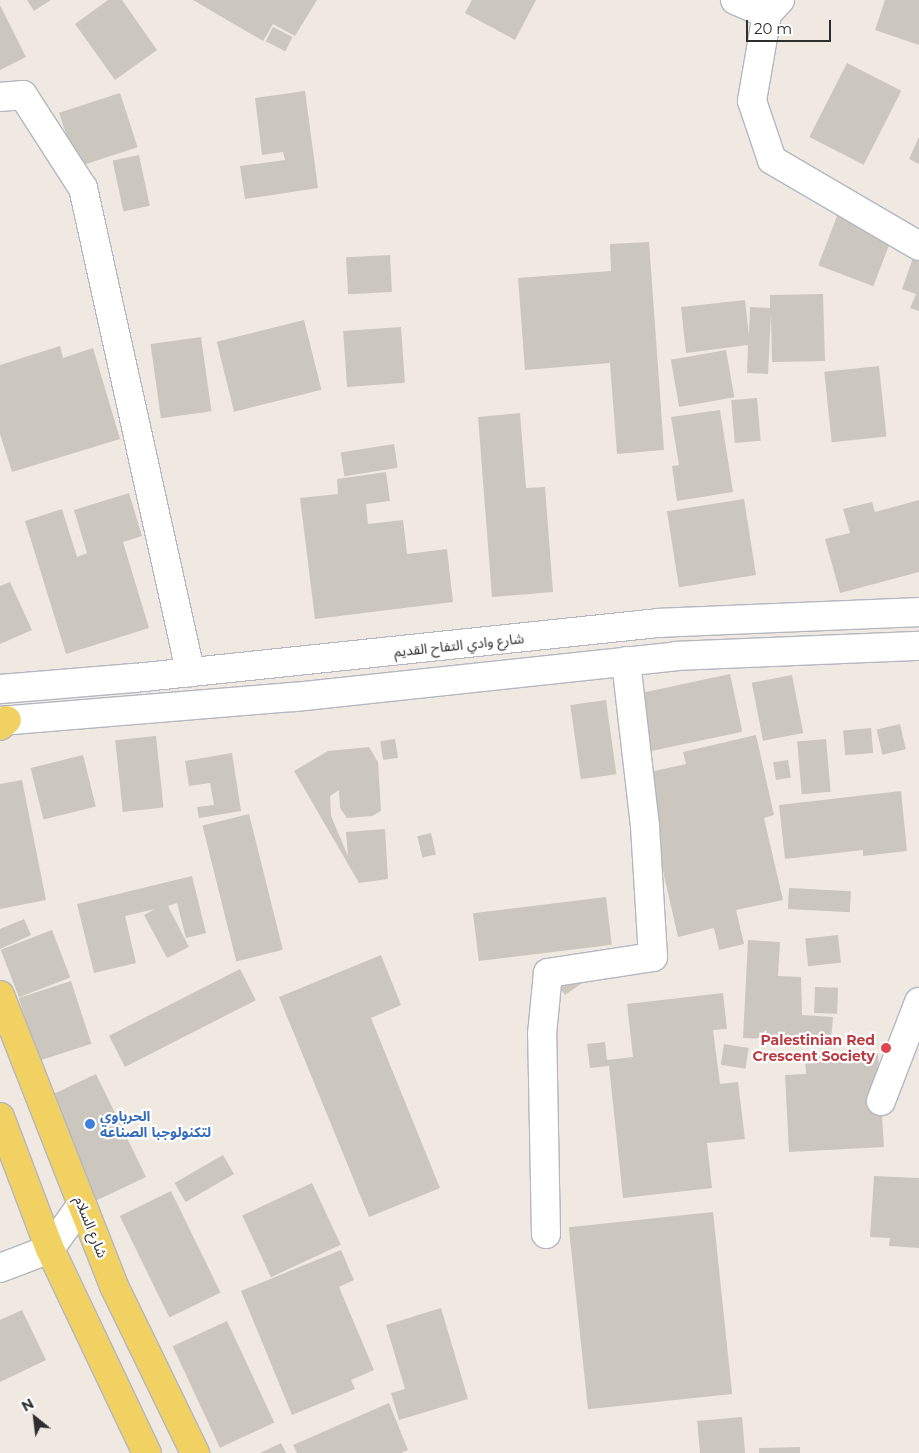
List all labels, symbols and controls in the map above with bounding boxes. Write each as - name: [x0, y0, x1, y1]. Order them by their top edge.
- scale bar: [749, 10, 834, 42]
- text: 20 m: [754, 19, 792, 38]
- street label: شارع وادي التفاح القديم: [393, 630, 525, 660]
- place label: Palestinian Red Crescent Society: [752, 1032, 875, 1064]
- marker: Palestinian Red Crescent Society: [879, 1041, 893, 1055]
- place label: الحرباوي لتكنولوجبا الصناعة: [100, 1108, 211, 1140]
- marker: الحرباوي لتكنولوجبا الصناعة: [84, 1118, 96, 1130]
- street label: شارع السلام: [71, 1194, 111, 1260]
- north arrow: [10, 1393, 60, 1443]
- text: N: [18, 1394, 37, 1415]

